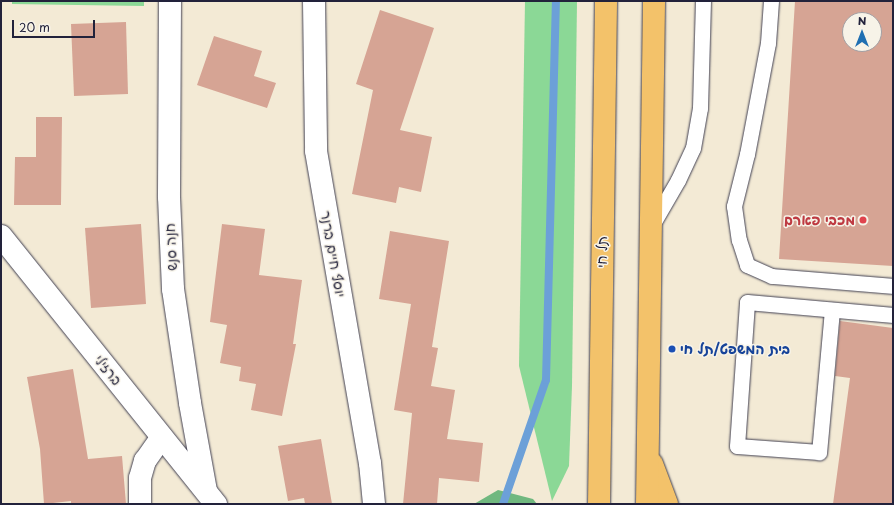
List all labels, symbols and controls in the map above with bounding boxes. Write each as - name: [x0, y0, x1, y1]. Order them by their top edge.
- scale bar: [14, 12, 97, 38]
- north arrow: [842, 12, 882, 52]
- text: N: [858, 12, 866, 29]
- text: 20 m: [19, 18, 50, 36]
- street label: יוסף חיים ברנר: [317, 210, 349, 298]
- place label: מכבי פארם: [784, 212, 855, 228]
- marker: מכבי פארם: [858, 215, 868, 225]
- street label: חנה סנש: [161, 223, 181, 271]
- street label: תל חי: [593, 236, 611, 268]
- place label: בית המשפט/תל חי: [680, 341, 790, 357]
- marker: בית המשפט/תל חי: [667, 344, 677, 354]
- street label: ברזילי: [91, 351, 125, 389]

